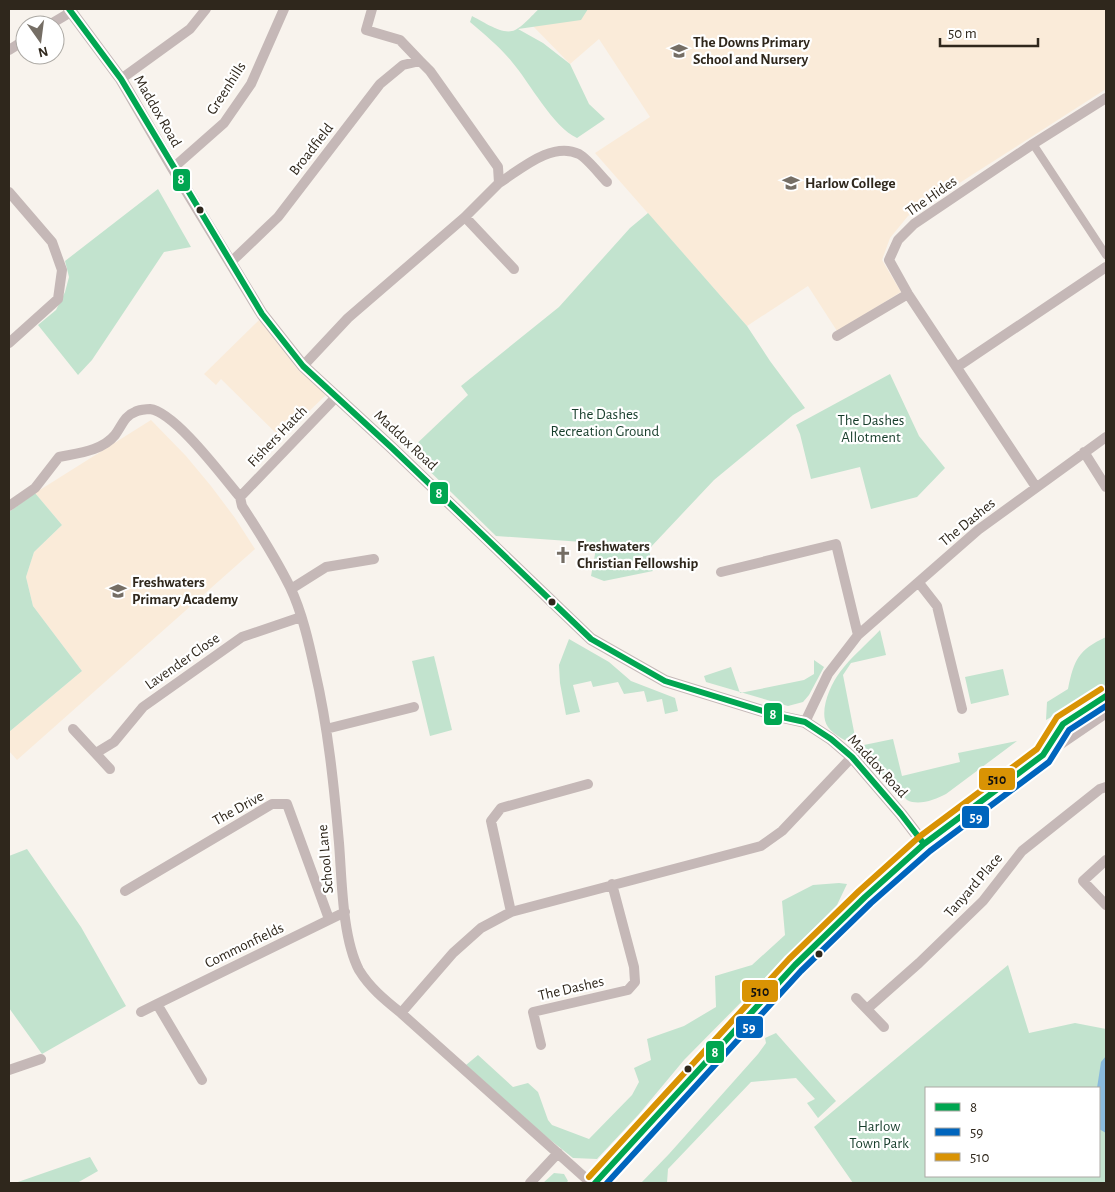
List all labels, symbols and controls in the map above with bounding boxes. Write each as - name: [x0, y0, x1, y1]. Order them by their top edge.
- north arrow: [15, 15, 65, 65]
- scale bar: [940, 15, 1038, 47]
- text: 50 m: [948, 26, 977, 41]
- place label: The Downs Primary School and Nursery: [693, 35, 810, 67]
- school or university icon: The Downs Primary School and Nursery: [669, 41, 689, 61]
- text: N: [36, 44, 49, 60]
- street label: Greenhills: [204, 59, 249, 117]
- street label: Maddox Road: [131, 73, 184, 150]
- street label: Broadfield: [287, 120, 336, 178]
- line badge: 8: [172, 168, 191, 192]
- text: 8: [178, 173, 185, 187]
- school or university icon: Harlow College: [781, 173, 801, 193]
- street label: The Hides: [903, 173, 960, 219]
- place label: Harlow College: [805, 176, 896, 191]
- unlabelled marker: [195, 205, 205, 215]
- street label: Fishers Hatch: [245, 403, 310, 470]
- park label: The Dashes Recreation Ground: [551, 407, 660, 439]
- street label: Maddox Road: [371, 408, 440, 473]
- park label: The Dashes Allotment: [838, 413, 904, 445]
- line badge: 8: [429, 481, 449, 505]
- text: 8: [436, 487, 443, 501]
- street label: The Dashes: [937, 496, 998, 549]
- place label: Freshwaters Christian Fellowship: [577, 539, 699, 571]
- church icon: Freshwaters Christian Fellowship: [553, 545, 573, 565]
- place label: Freshwaters Primary Academy: [132, 575, 238, 607]
- school or university icon: Freshwaters Primary Academy: [108, 581, 128, 601]
- unlabelled marker: [547, 597, 557, 607]
- street label: Lavender Close: [142, 630, 222, 693]
- line badge: 8: [763, 702, 783, 726]
- text: 8: [770, 708, 777, 722]
- street label: Maddox Road: [845, 732, 911, 801]
- line badge: 510: [978, 767, 1016, 791]
- text: 510: [988, 773, 1006, 787]
- street label: The Drive: [210, 788, 266, 828]
- line badge: 59: [961, 805, 990, 829]
- text: 59: [970, 811, 983, 825]
- street label: School Lane: [315, 824, 336, 894]
- street label: Tanyard Place: [942, 850, 1005, 920]
- street label: Commonfields: [202, 920, 286, 971]
- unlabelled marker: [814, 949, 824, 959]
- street label: The Dashes: [537, 974, 605, 1003]
- line badge: 510: [741, 979, 779, 1003]
- text: 510: [751, 985, 769, 999]
- line badge: 59: [735, 1015, 764, 1039]
- text: 59: [743, 1021, 756, 1035]
- line badge: 8: [705, 1040, 725, 1064]
- text: 8: [712, 1046, 719, 1060]
- unlabelled marker: [683, 1064, 693, 1074]
- legend: [925, 1087, 1100, 1177]
- text: 8: [970, 1100, 977, 1115]
- park label: Harlow Town Park: [849, 1119, 909, 1151]
- text: 59: [970, 1125, 983, 1140]
- text: 510: [970, 1150, 989, 1165]

